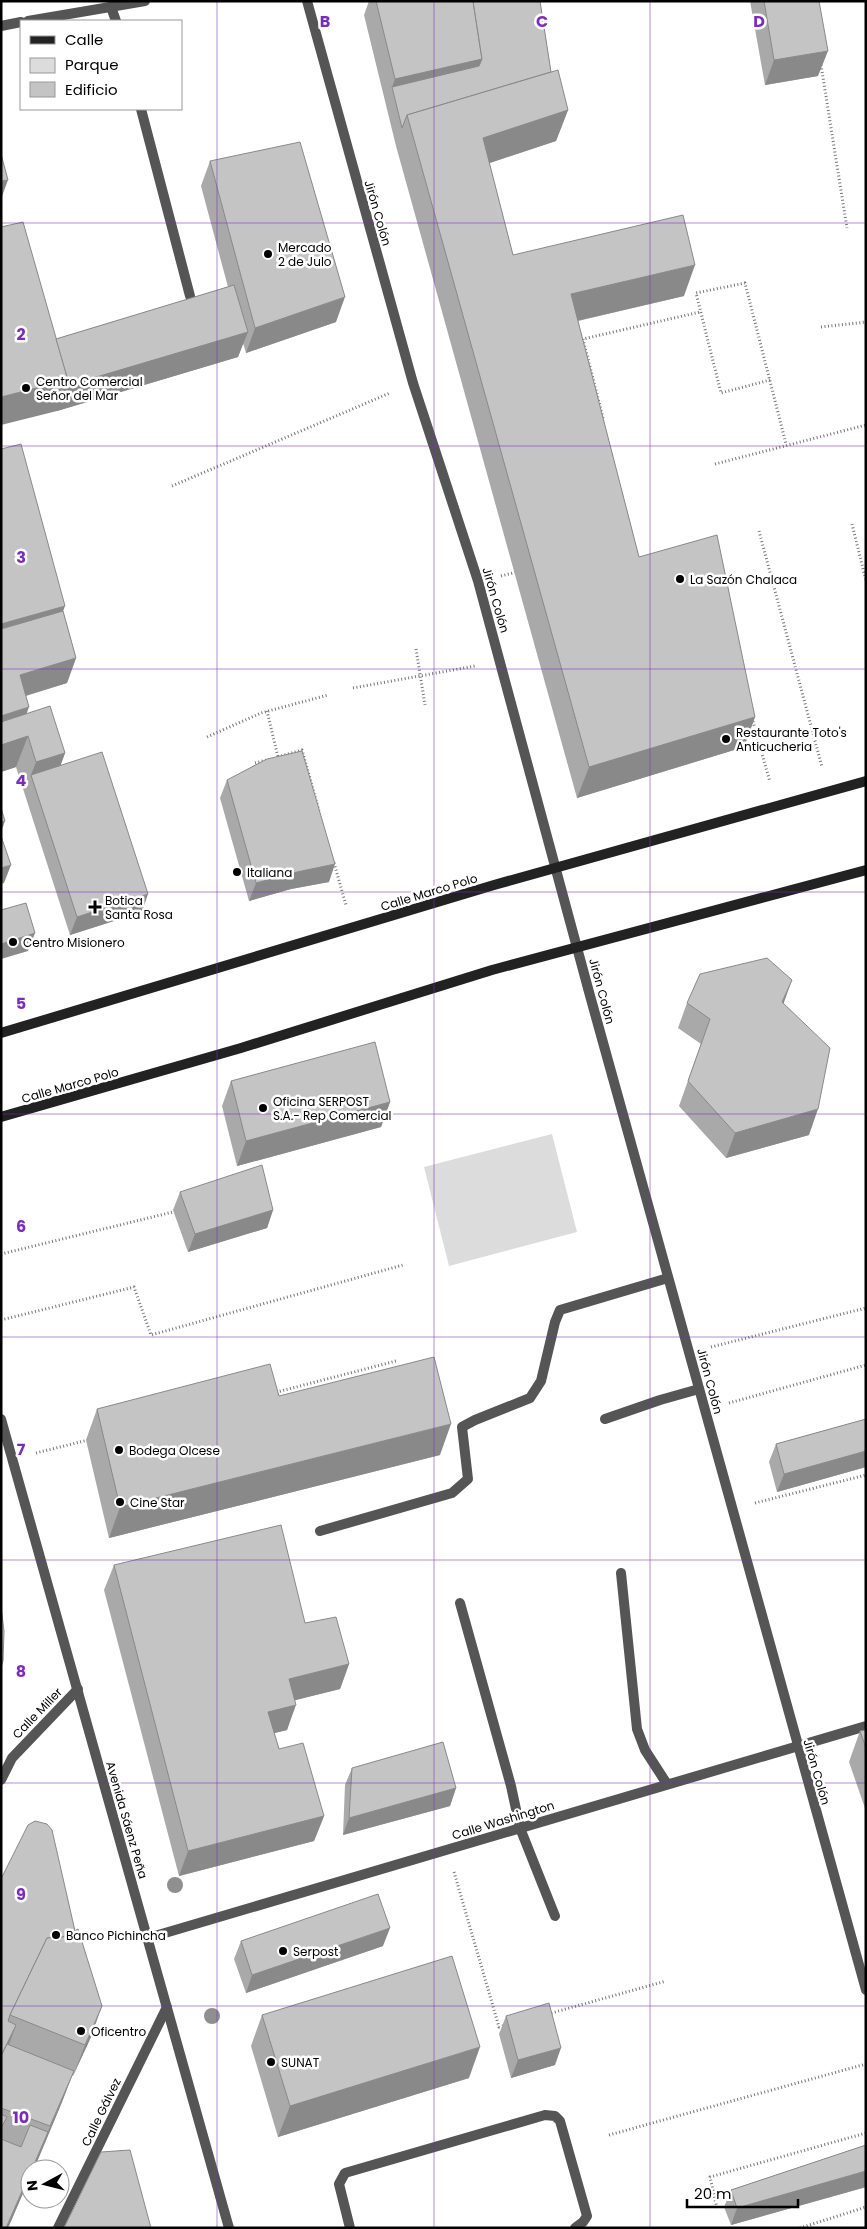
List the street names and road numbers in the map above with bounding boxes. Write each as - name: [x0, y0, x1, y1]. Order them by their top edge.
- street label: Jirón Colón: [361, 178, 395, 248]
- street label: Jirón Colón: [479, 565, 513, 635]
- street label: Calle Marco Polo: [379, 869, 480, 915]
- street label: Jirón Colón: [585, 956, 619, 1026]
- street label: Calle Marco Polo: [19, 1063, 121, 1107]
- street label: Jirón Colón: [693, 1346, 727, 1416]
- street label: Calle Miller: [8, 1683, 66, 1742]
- street label: Jirón Colón: [800, 1737, 834, 1807]
- street label: Avenida Sáenz Peña: [102, 1759, 152, 1881]
- street label: Calle Washington: [450, 1796, 556, 1844]
- street label: Calle Gálvez: [77, 2075, 125, 2149]

